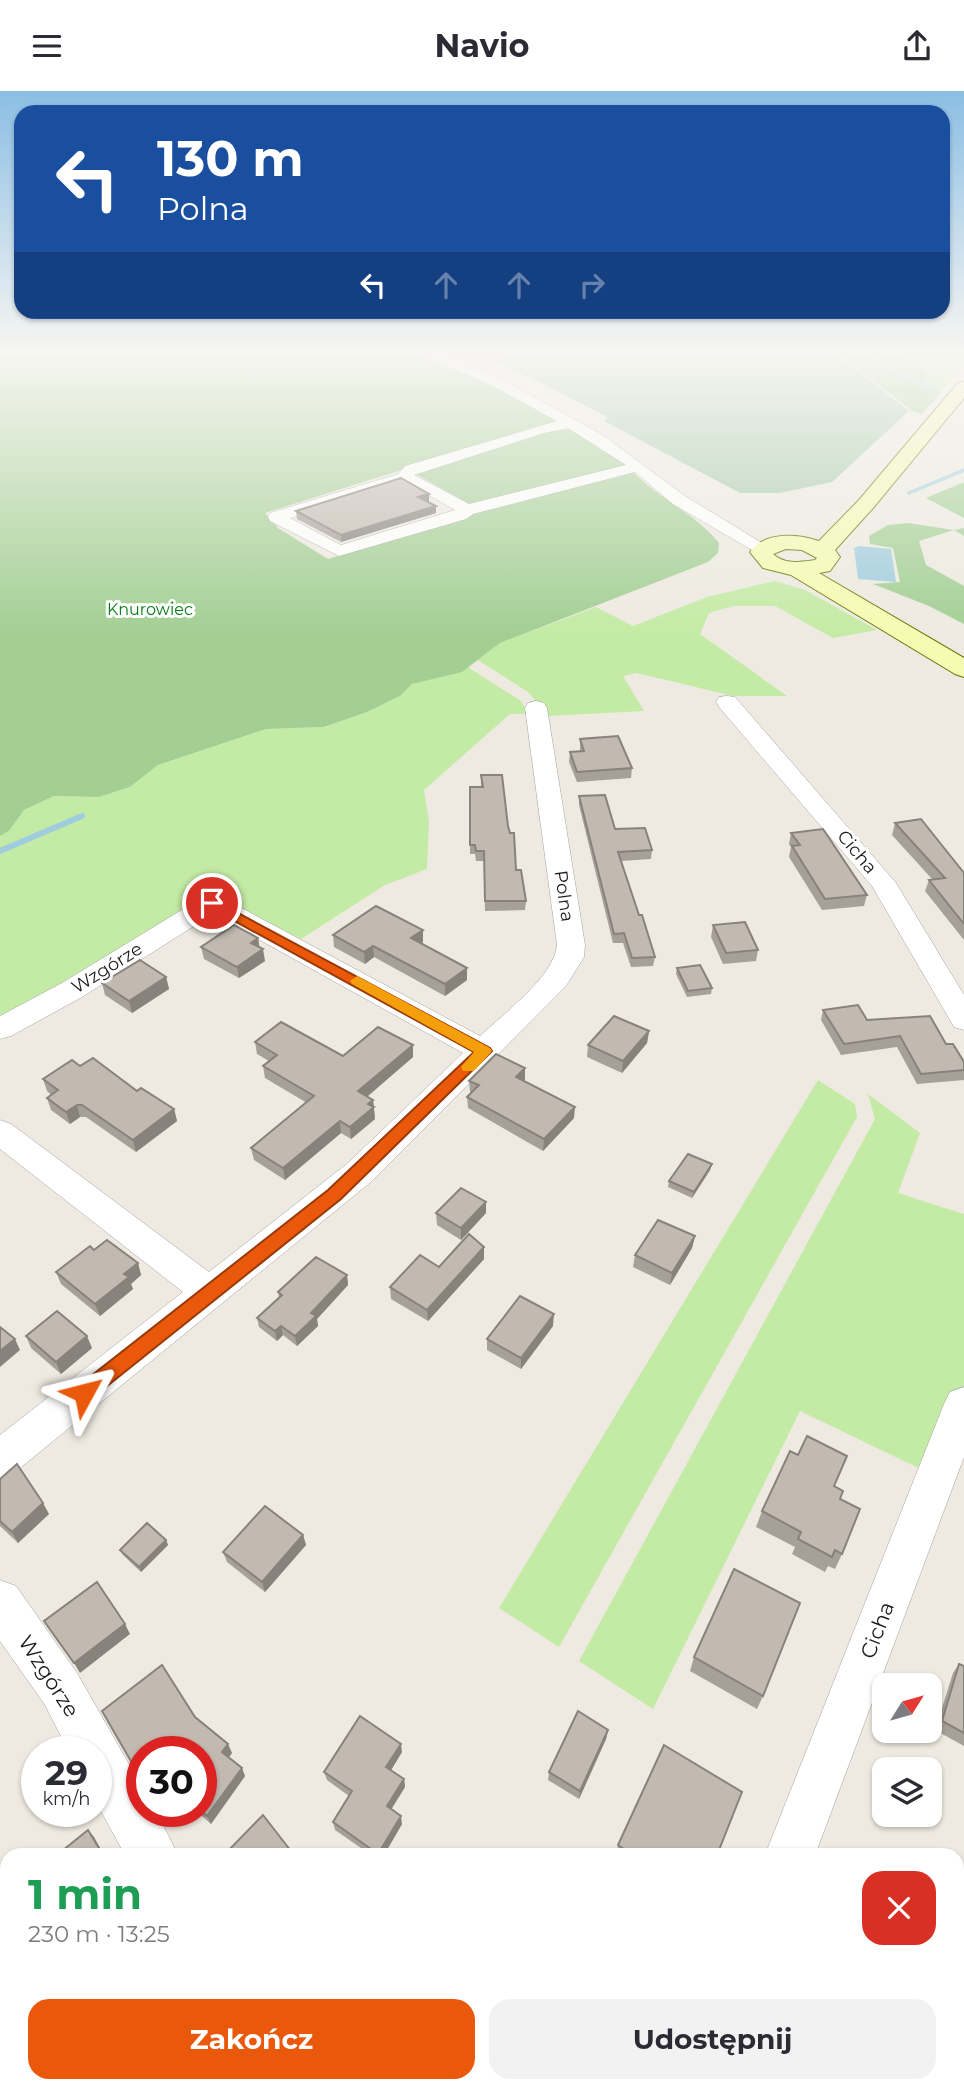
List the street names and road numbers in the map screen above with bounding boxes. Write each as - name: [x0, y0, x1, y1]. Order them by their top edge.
- street label: Cicha: [832, 826, 882, 878]
- street label: Polna: [550, 869, 578, 923]
- street label: Wzgórze: [68, 938, 147, 998]
- street label: Cicha: [855, 1598, 899, 1662]
- street label: Wzgórze: [13, 1630, 85, 1722]

